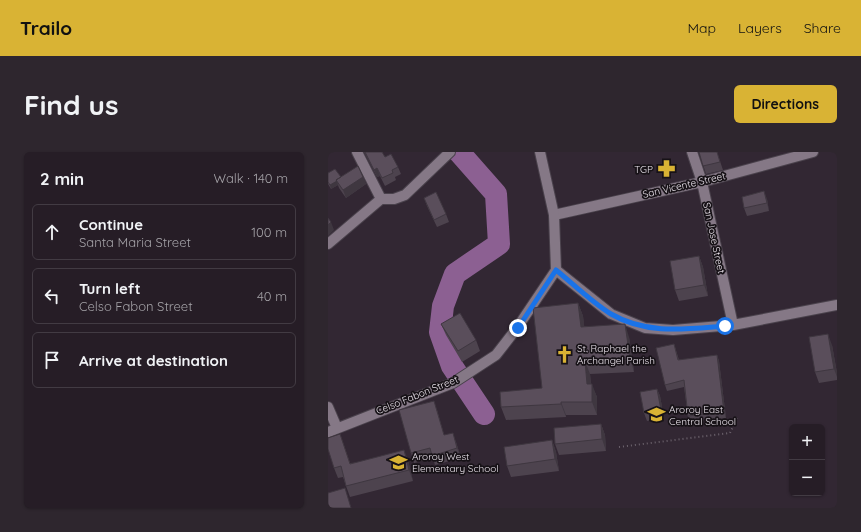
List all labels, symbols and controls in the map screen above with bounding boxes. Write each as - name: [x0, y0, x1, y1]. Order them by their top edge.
- text: Trailo: [20, 16, 72, 40]
- text: Map: [687, 19, 716, 37]
- text: Layers: [738, 19, 782, 37]
- text: Share: [804, 19, 841, 37]
- button: Directions: [734, 85, 837, 123]
- text: Find us: [24, 87, 118, 122]
- pharmacy icon: TGP: [656, 159, 676, 179]
- place label: TGP: [634, 163, 653, 176]
- text: 2 min: [40, 168, 84, 189]
- street label: San Vicente Street: [641, 169, 727, 201]
- text: Walk · 140 m: [213, 170, 288, 186]
- street label: San Jose Street: [700, 201, 728, 275]
- text: Continue: [79, 215, 143, 234]
- icon: ahead: [41, 221, 63, 243]
- text: 100 m: [251, 224, 287, 240]
- text: Santa Maria Street: [79, 234, 191, 250]
- text: Turn left: [79, 279, 141, 298]
- icon: left: [41, 285, 63, 307]
- text: 40 m: [257, 288, 287, 304]
- text: Celso Fabon Street: [79, 298, 193, 314]
- route start: [716, 317, 734, 335]
- route end: [509, 319, 527, 337]
- place label: St. Raphael the Archangel Parish: [577, 342, 655, 367]
- church icon: St. Raphael the Archangel Parish: [554, 344, 574, 364]
- icon: arrive: [41, 349, 63, 371]
- text: Arrive at destination: [79, 351, 228, 370]
- street label: Celso Fabon Street: [374, 372, 461, 417]
- place label: Aroroy East Central School: [669, 403, 736, 428]
- school or university icon: Aroroy East Central School: [646, 405, 666, 425]
- map controls: [789, 424, 825, 496]
- button: +: [789, 424, 825, 460]
- place label: Aroroy West Elementary School: [412, 450, 499, 475]
- school or university icon: Aroroy West Elementary School: [389, 452, 409, 472]
- button: −: [789, 460, 825, 496]

